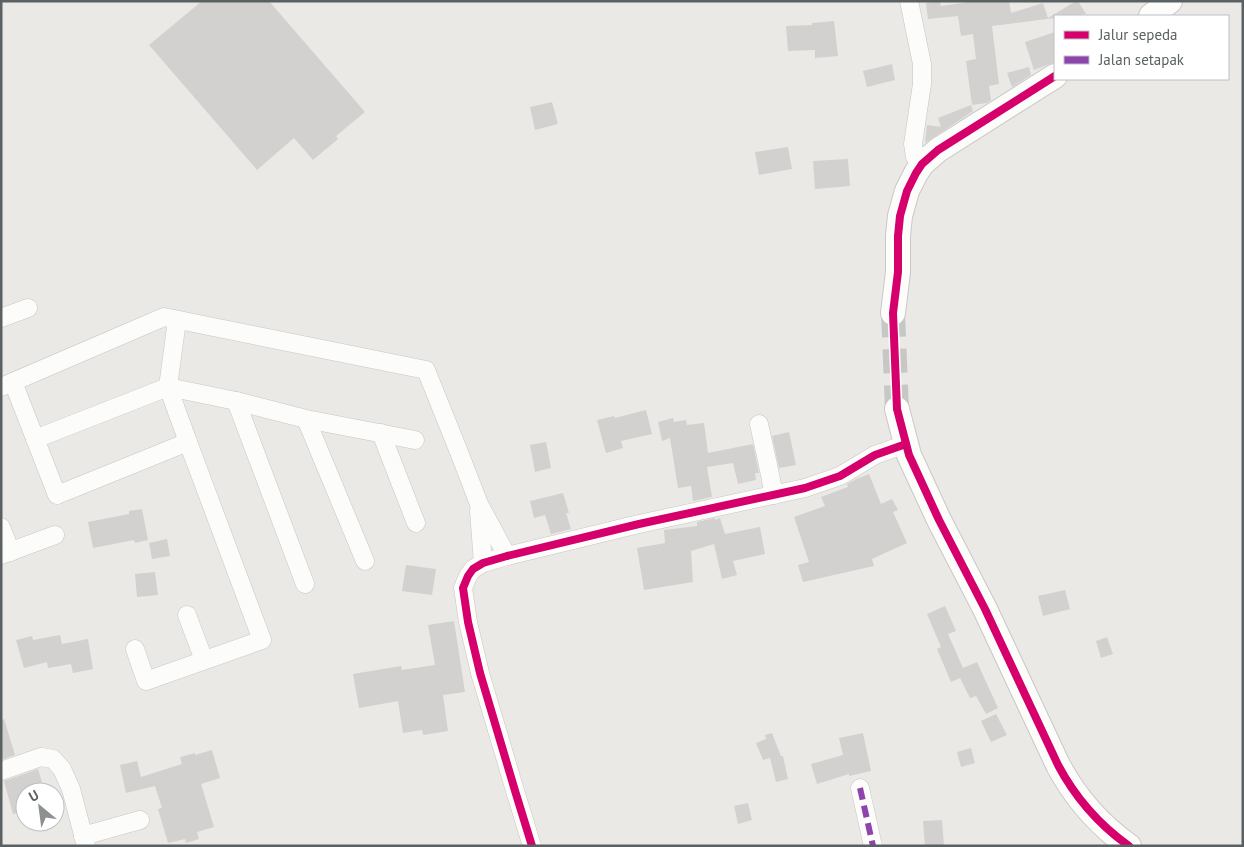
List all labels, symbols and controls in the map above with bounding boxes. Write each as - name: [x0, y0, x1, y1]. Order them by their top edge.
- legend: [1054, 15, 1229, 80]
- text: Jalur sepeda: [1098, 25, 1178, 44]
- text: Jalan setapak: [1098, 50, 1185, 69]
- north arrow: [15, 782, 65, 832]
- text: U: [25, 786, 42, 806]

